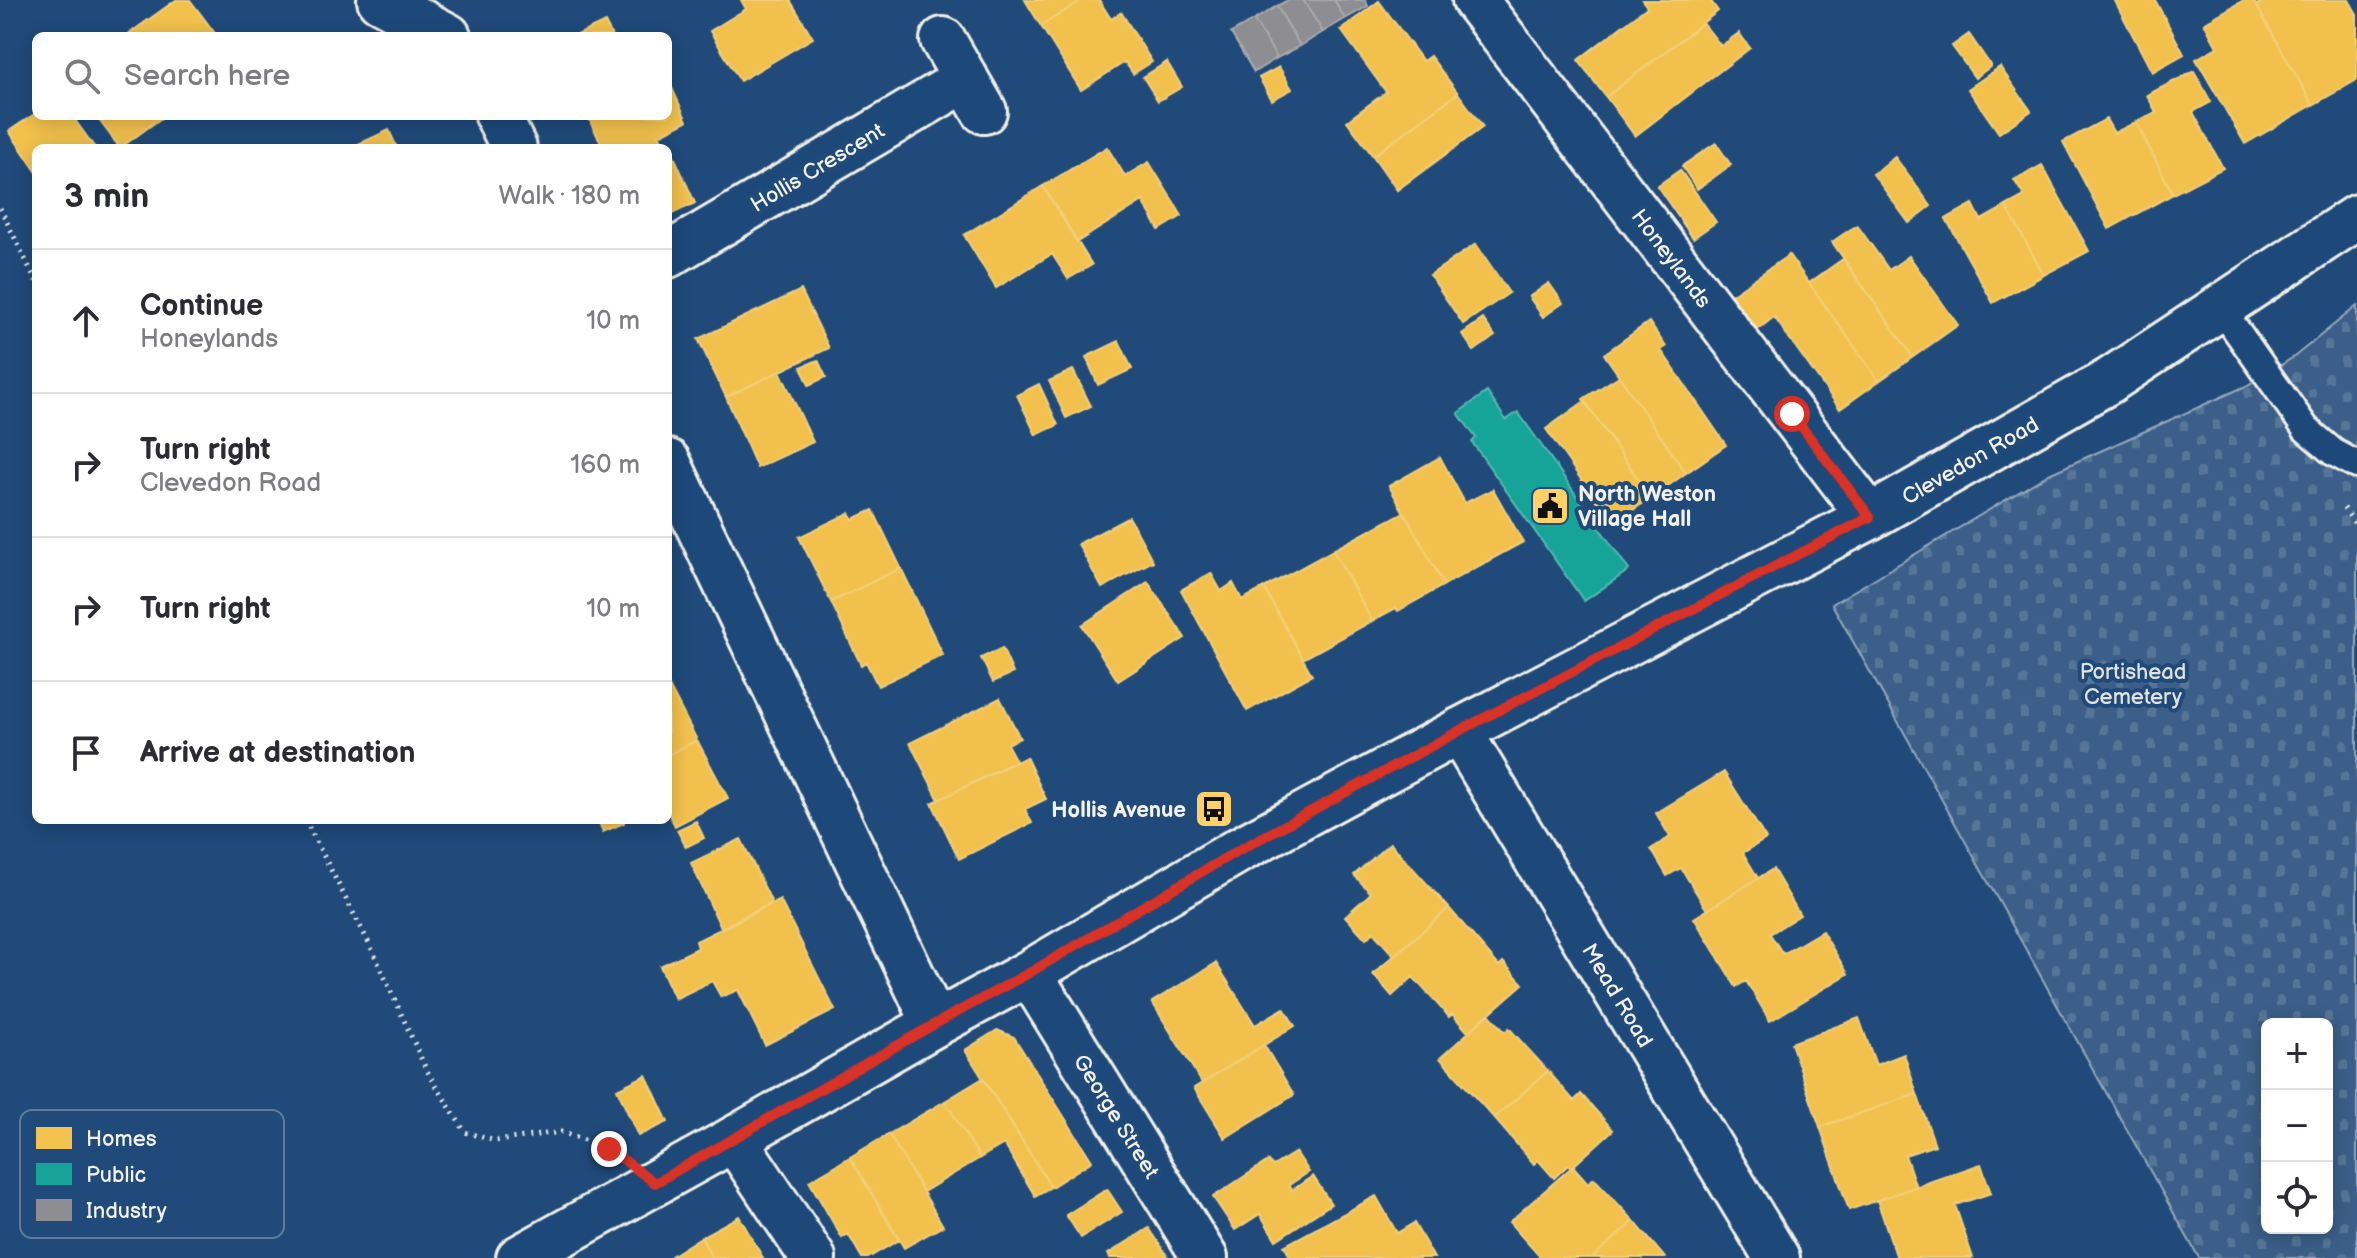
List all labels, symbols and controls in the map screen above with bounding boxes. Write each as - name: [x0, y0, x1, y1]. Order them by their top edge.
- search box: [32, 32, 672, 120]
- icon: search: [60, 54, 104, 98]
- text: Search here: [124, 58, 290, 94]
- street label: Hollis Crescent: [746, 118, 890, 219]
- text: 3 min: [64, 176, 149, 217]
- text: Walk · 180 m: [499, 181, 640, 212]
- street label: Honeylands: [1625, 204, 1717, 314]
- text: Continue: [140, 288, 263, 324]
- icon: ahead: [64, 299, 108, 343]
- text: 10 m: [586, 306, 640, 337]
- text: Honeylands: [140, 324, 278, 355]
- route start: [1774, 396, 1810, 432]
- street label: Clevedon Road: [1898, 411, 2044, 511]
- text: Turn right: [140, 432, 271, 468]
- icon: right: [64, 443, 108, 487]
- text: 160 m: [570, 450, 640, 481]
- text: Clevedon Road: [140, 468, 321, 499]
- place label: North Weston Village Hall: [1578, 481, 1716, 533]
- public building icon: North Weston Village Hall: [1529, 485, 1571, 527]
- icon: right: [64, 587, 108, 631]
- text: Turn right: [140, 591, 271, 627]
- text: 10 m: [586, 594, 640, 625]
- park label: Portishead Cemetery: [2080, 659, 2186, 711]
- icon: arrive: [64, 731, 108, 775]
- text: Arrive at destination: [140, 735, 416, 771]
- bus stop icon: Hollis Avenue: [1193, 788, 1235, 830]
- place label: Hollis Avenue: [1051, 797, 1186, 824]
- street label: Mead Road: [1575, 939, 1658, 1053]
- map controls: [2261, 1018, 2333, 1234]
- button: +: [2261, 1018, 2333, 1090]
- street label: George Street: [1067, 1050, 1165, 1184]
- button: −: [2261, 1090, 2333, 1162]
- legend: [20, 1110, 284, 1238]
- text: Homes: [86, 1126, 157, 1153]
- route end: [591, 1131, 627, 1167]
- text: Public: [86, 1162, 146, 1189]
- button: locate: [2261, 1162, 2333, 1234]
- text: Industry: [86, 1198, 167, 1225]

